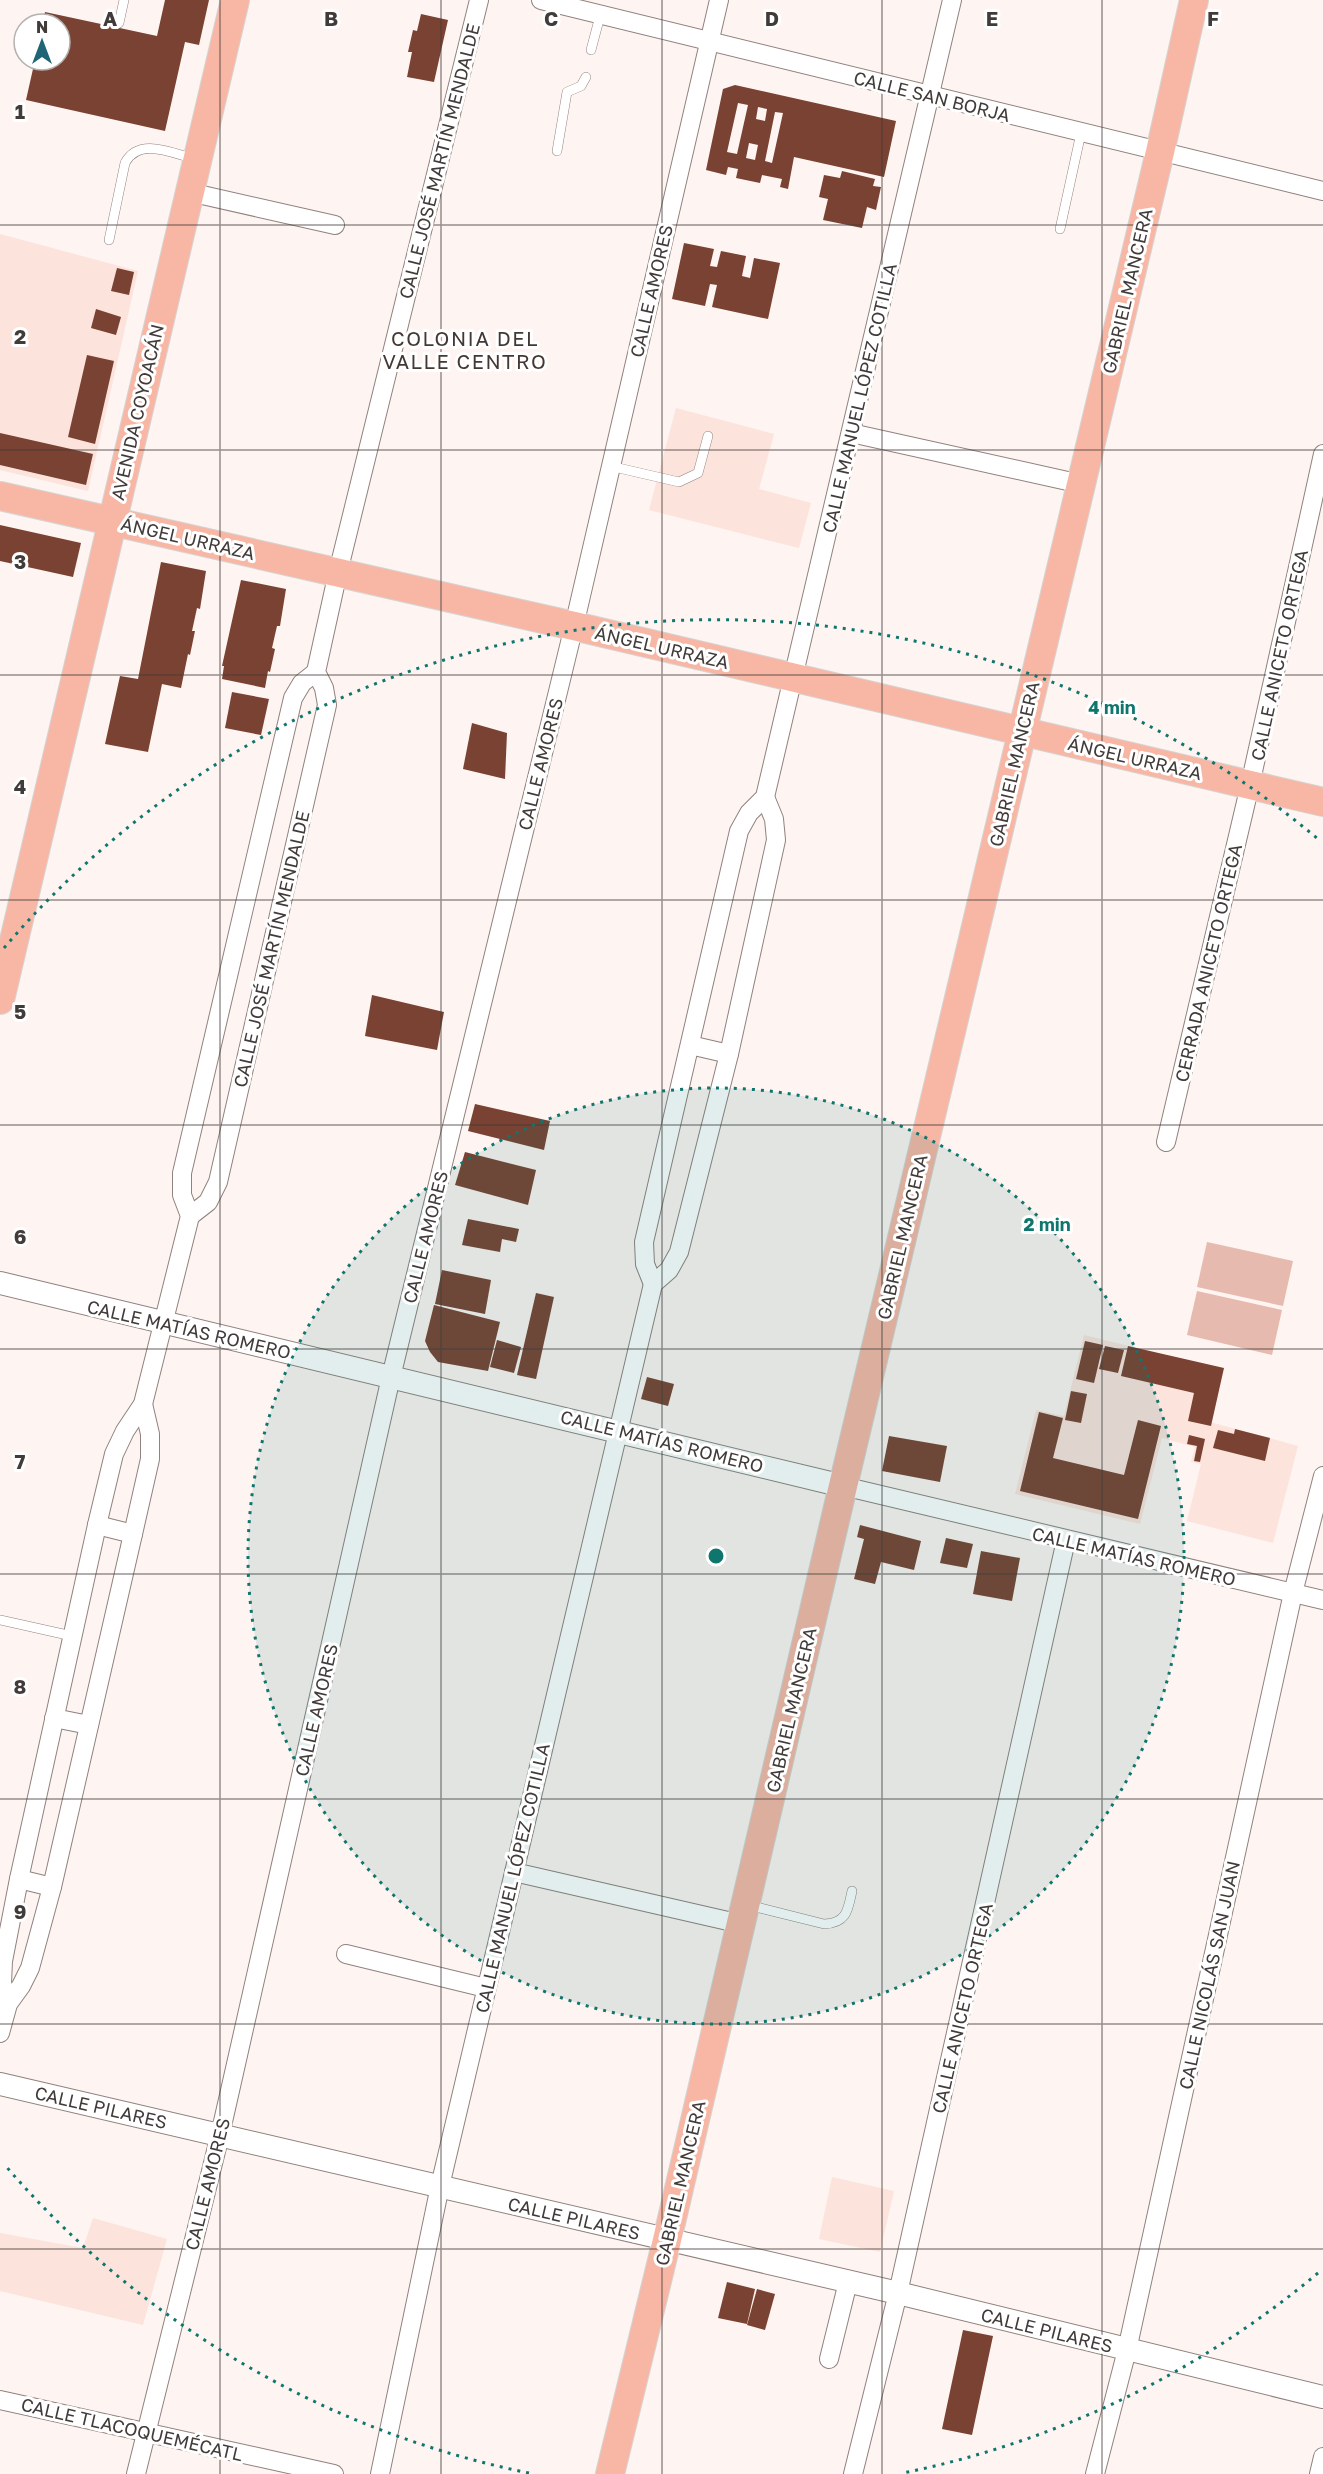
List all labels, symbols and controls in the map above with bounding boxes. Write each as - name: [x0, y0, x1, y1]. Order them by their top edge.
- text: A: [103, 6, 117, 30]
- text: B: [324, 6, 338, 30]
- text: C: [544, 6, 558, 30]
- text: D: [765, 6, 779, 30]
- text: E: [986, 6, 998, 30]
- text: F: [1207, 6, 1219, 30]
- north arrow: [12, 12, 72, 72]
- text: N: [36, 17, 48, 37]
- street label: CALLE JOSÉ MARTÍN MENDALDE: [394, 21, 484, 301]
- street label: CALLE SAN BORJA: [852, 66, 1012, 126]
- text: 1: [15, 99, 25, 123]
- street label: GABRIEL MANCERA: [1097, 206, 1157, 376]
- street label: CALLE AMORES: [625, 222, 677, 360]
- street label: CALLE MANUEL LÓPEZ COTILLA: [817, 261, 901, 535]
- street label: AVENIDA COYOACÁN: [106, 322, 168, 502]
- text: 2: [14, 324, 26, 348]
- district label: COLONIA DEL VALLE CENTRO: [383, 326, 547, 373]
- street label: ÁNGEL URRAZA: [119, 512, 257, 564]
- street label: CALLE ANICETO ORTEGA: [1246, 547, 1312, 763]
- text: 3: [14, 549, 26, 573]
- street label: ÁNGEL URRAZA: [593, 621, 731, 673]
- street label: GABRIEL MANCERA: [984, 679, 1044, 849]
- street label: CALLE AMORES: [513, 696, 567, 832]
- text: 4 min: [1088, 696, 1136, 718]
- street label: ÁNGEL URRAZA: [1066, 732, 1204, 784]
- text: 4: [14, 774, 26, 798]
- street label: CALLE JOSÉ MARTÍN MENDALDE: [228, 809, 314, 1089]
- street label: CERRADA ANICETO ORTEGA: [1170, 842, 1246, 1084]
- text: 5: [14, 999, 26, 1023]
- street label: GABRIEL MANCERA: [872, 1152, 932, 1322]
- street label: CALLE AMORES: [398, 1169, 452, 1305]
- text: 2 min: [1023, 1213, 1071, 1235]
- text: 6: [14, 1224, 26, 1248]
- street label: CALLE MATÍAS ROMERO: [85, 1295, 293, 1363]
- street label: CALLE MATÍAS ROMERO: [558, 1405, 766, 1477]
- text: 7: [15, 1449, 26, 1473]
- street label: CALLE MATÍAS ROMERO: [1030, 1522, 1238, 1590]
- centre of rings: [706, 1546, 726, 1566]
- street label: GABRIEL MANCERA: [761, 1625, 821, 1795]
- street label: CALLE AMORES: [290, 1641, 342, 1779]
- text: 8: [14, 1674, 26, 1698]
- street label: CALLE MANUEL LÓPEZ COTILLA: [470, 1741, 554, 2015]
- street label: CALLE NICOLÁS SAN JUAN: [1174, 1859, 1244, 2091]
- text: 9: [14, 1899, 26, 1923]
- street label: CALLE ANICETO ORTEGA: [927, 1901, 997, 2115]
- street label: CALLE PILARES: [33, 2081, 169, 2133]
- street label: GABRIEL MANCERA: [650, 2098, 710, 2268]
- street label: CALLE AMORES: [180, 2116, 234, 2252]
- street label: CALLE PILARES: [506, 2192, 642, 2244]
- street label: CALLE PILARES: [979, 2303, 1115, 2357]
- street label: CALLE TLACOQUEMÉCATL: [19, 2393, 245, 2465]

